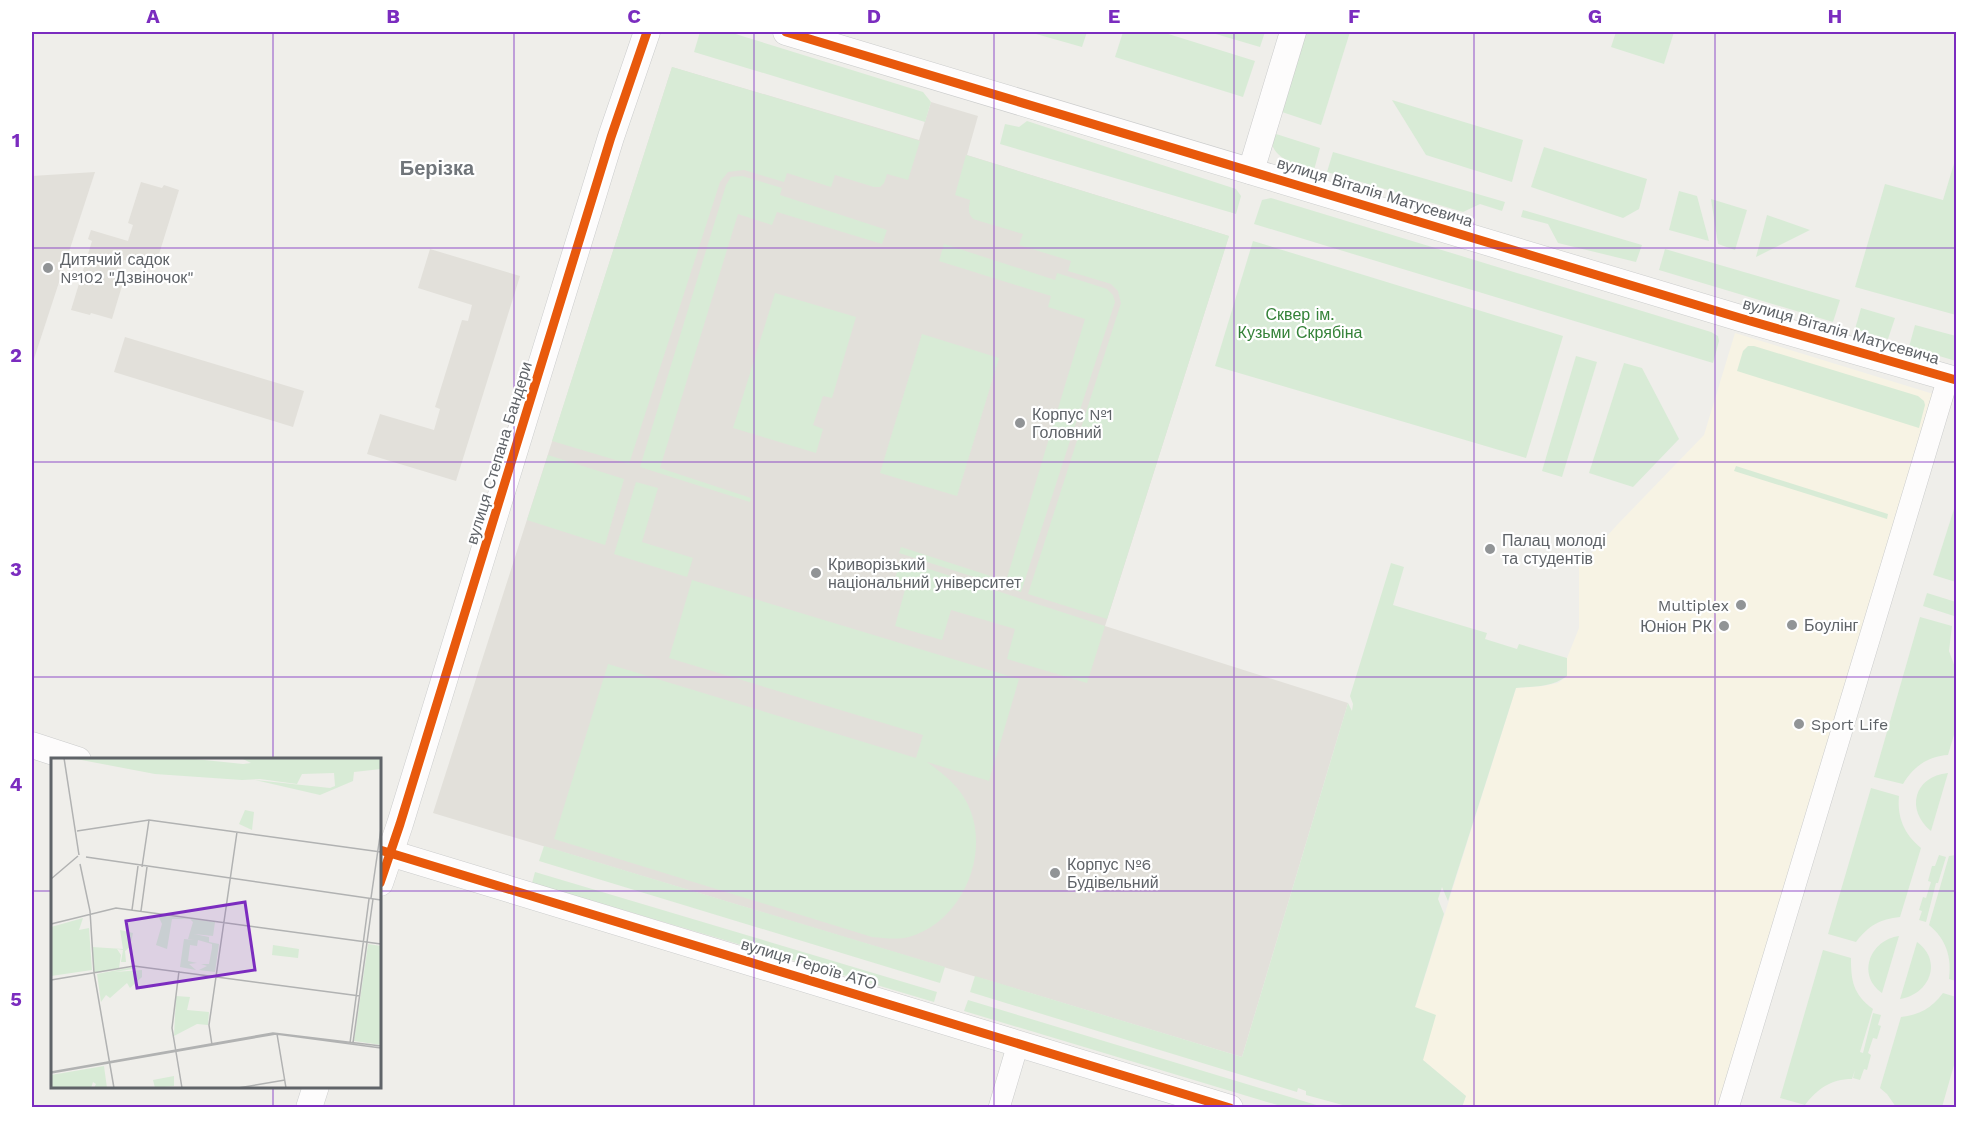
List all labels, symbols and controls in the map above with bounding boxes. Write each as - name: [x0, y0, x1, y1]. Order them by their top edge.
- text: A: [146, 4, 160, 28]
- text: B: [386, 4, 400, 28]
- text: C: [627, 4, 641, 28]
- text: D: [867, 4, 881, 28]
- text: E: [1108, 4, 1120, 28]
- text: F: [1348, 4, 1360, 28]
- text: G: [1588, 4, 1602, 28]
- text: H: [1828, 4, 1842, 28]
- text: 1: [12, 128, 20, 152]
- street label: вулиця Віталія Матусевича: [1275, 153, 1475, 231]
- district label: Берізка: [400, 156, 475, 180]
- place label: Дитячий садок №102 "Дзвіночок": [60, 250, 194, 287]
- marker: Дитячий садок №102 "Дзвіночок": [41, 261, 55, 275]
- street label: вулиця Віталія Матусевича: [1741, 294, 1942, 368]
- park label: Сквер ім. Кузьми Скрябіна: [1238, 305, 1362, 342]
- text: 2: [10, 343, 22, 367]
- street label: вулиця Степана Бандери: [462, 359, 536, 547]
- place label: Корпус №1 Головний: [1032, 405, 1113, 442]
- marker: Корпус №1 Головний: [1013, 416, 1027, 430]
- place label: Палац молоді та студентів: [1502, 531, 1606, 568]
- marker: Палац молоді та студентів: [1483, 542, 1497, 556]
- place label: Криворізький національний університет: [828, 555, 1022, 592]
- text: 3: [10, 557, 22, 581]
- marker: Криворізький національний університет: [809, 566, 823, 580]
- place label: Multiplex: [1658, 596, 1729, 615]
- marker: Multiplex: [1734, 598, 1748, 612]
- place label: Боулінг: [1804, 616, 1859, 635]
- place label: Юніон РК: [1640, 617, 1713, 636]
- marker: Боулінг: [1785, 618, 1799, 632]
- marker: Юніон РК: [1717, 619, 1731, 633]
- place label: Sport Life: [1811, 715, 1888, 734]
- marker: Sport Life: [1792, 717, 1806, 731]
- inset map: [51, 758, 381, 1088]
- text: 4: [10, 772, 23, 796]
- place label: Корпус №6 Будівельний: [1067, 855, 1159, 892]
- marker: Корпус №6 Будівельний: [1048, 866, 1062, 880]
- street label: вулиця Героїв АТО: [739, 934, 879, 994]
- text: 5: [10, 987, 22, 1011]

